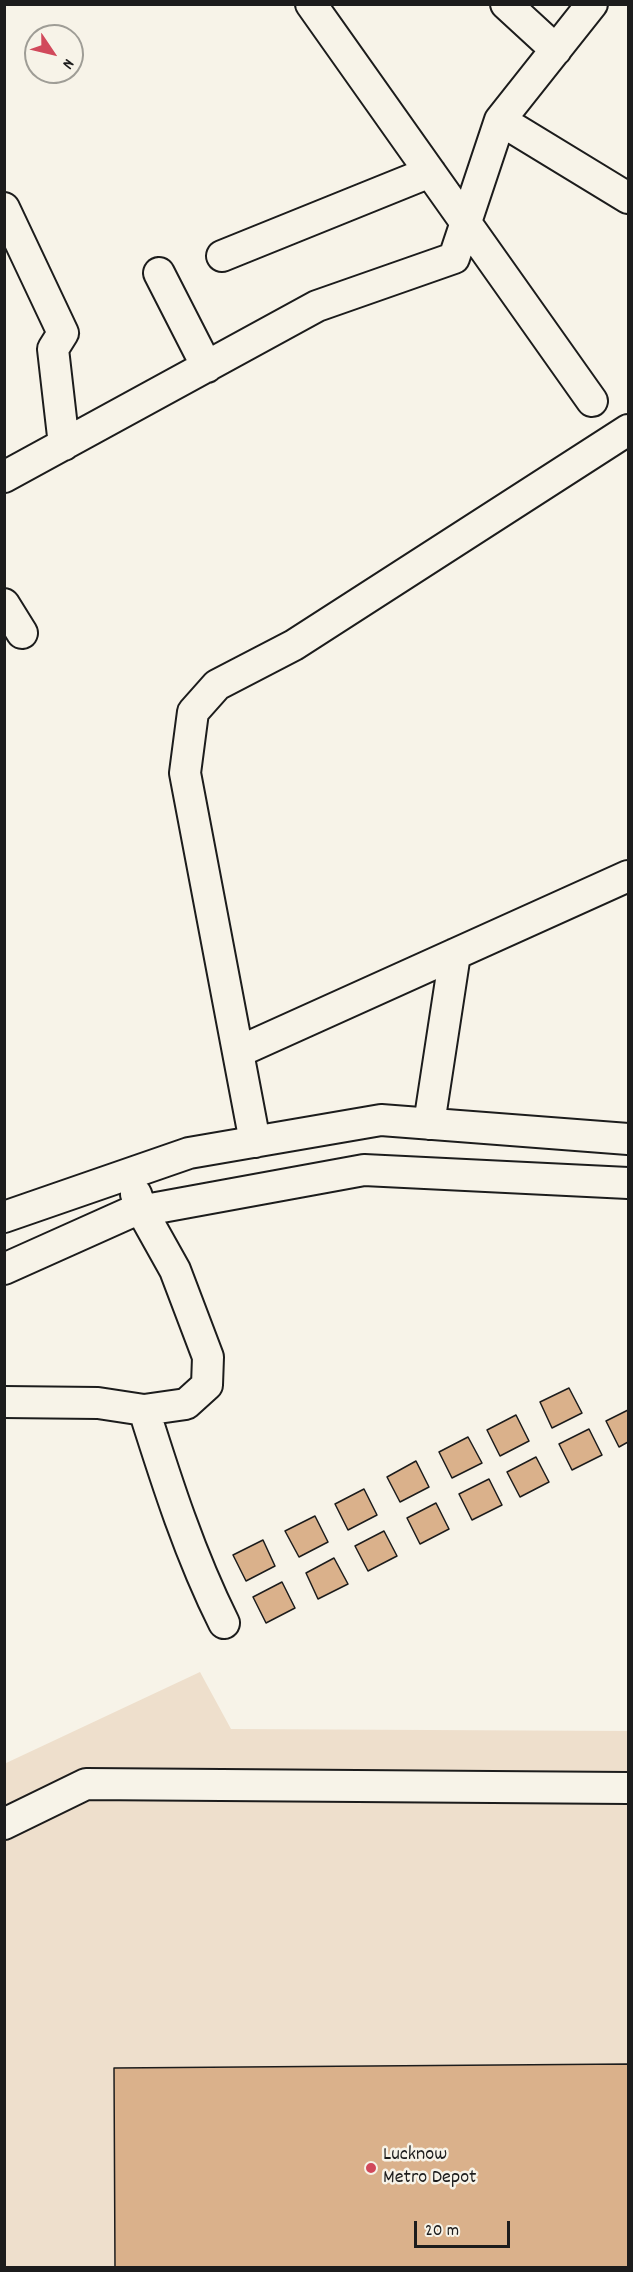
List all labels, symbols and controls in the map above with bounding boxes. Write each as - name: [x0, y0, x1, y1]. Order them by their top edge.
- north arrow: [24, 24, 84, 84]
- text: N: [56, 54, 79, 73]
- place label: Lucknow Metro Depot: [383, 2144, 476, 2191]
- marker: Lucknow Metro Depot: [364, 2161, 378, 2175]
- scale bar: [417, 2209, 513, 2247]
- text: 20 m: [425, 2219, 459, 2244]

